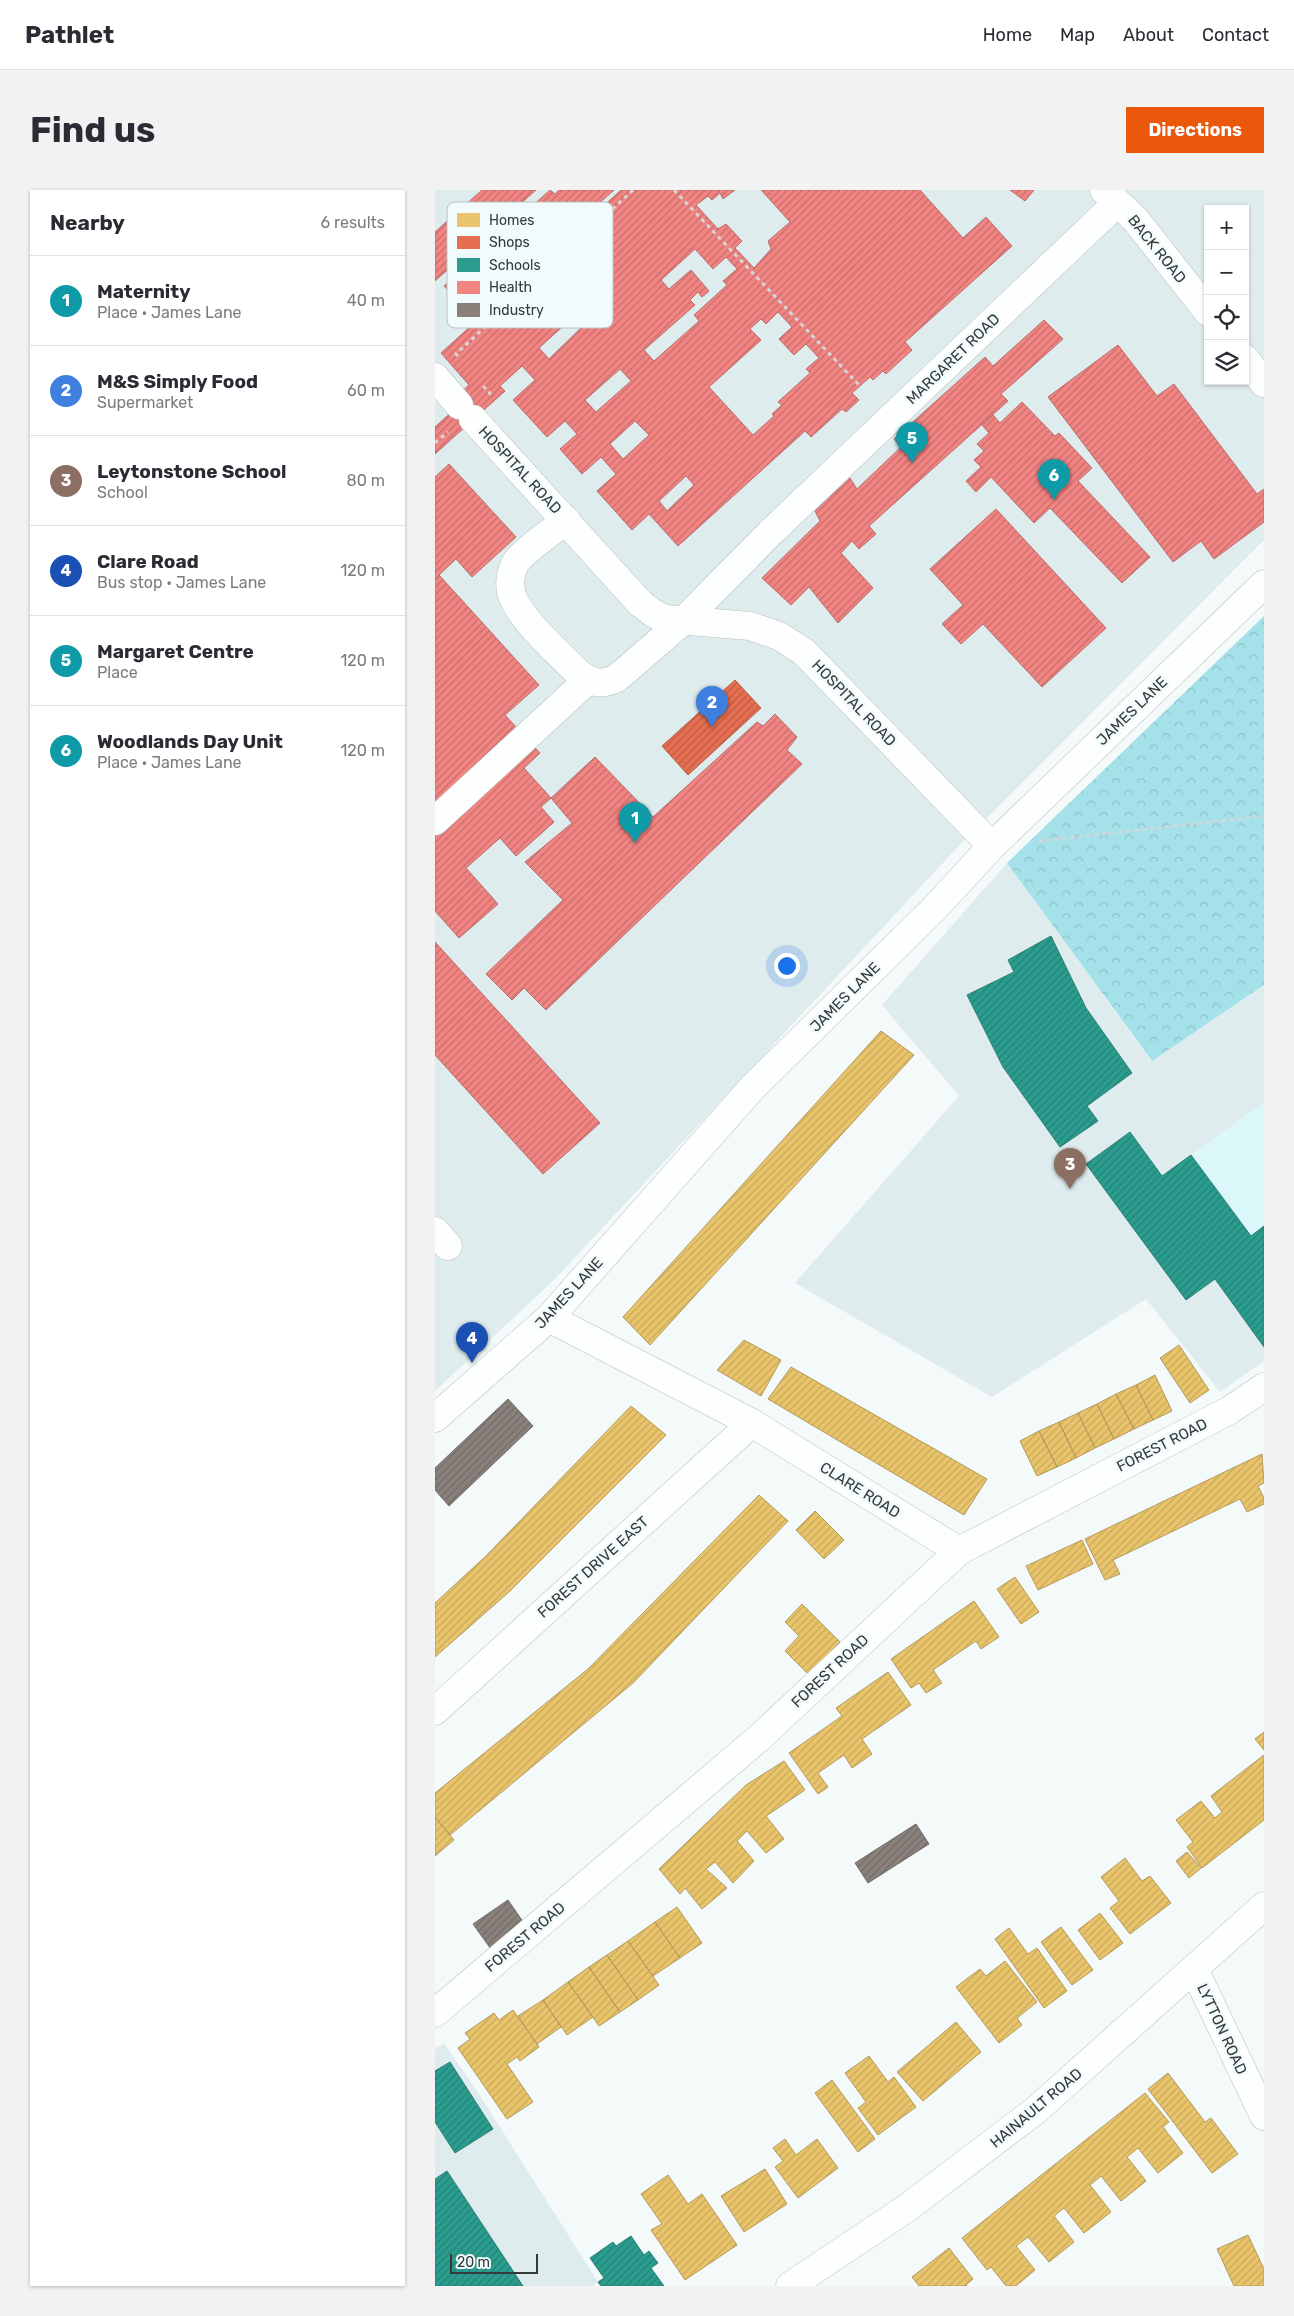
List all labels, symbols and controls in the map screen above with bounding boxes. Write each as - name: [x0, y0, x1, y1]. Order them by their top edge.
- text: Pathlet: [25, 21, 114, 49]
- text: Home: [983, 24, 1032, 46]
- text: Map: [1060, 24, 1095, 46]
- text: About: [1123, 24, 1174, 46]
- text: Contact: [1202, 24, 1269, 46]
- button: Directions: [1126, 107, 1264, 153]
- text: Find us: [30, 109, 155, 151]
- legend: [447, 202, 613, 328]
- map controls: [1204, 205, 1249, 385]
- button: +: [1204, 205, 1249, 250]
- text: Nearby: [50, 210, 125, 235]
- street label: BACK ROAD: [1124, 211, 1190, 287]
- text: Homes: [489, 212, 534, 229]
- text: 6 results: [320, 213, 385, 232]
- text: Shops: [489, 234, 530, 251]
- button: −: [1204, 250, 1249, 295]
- text: Schools: [489, 257, 541, 274]
- text: Health: [489, 279, 532, 296]
- text: Maternity: [97, 280, 191, 303]
- text: 1: [62, 291, 70, 310]
- text: 40 m: [347, 291, 385, 310]
- button: locate: [1204, 295, 1249, 340]
- text: Industry: [489, 302, 544, 319]
- text: Place · James Lane: [97, 303, 242, 322]
- street label: MARGARET ROAD: [903, 310, 1003, 408]
- button: layers: [1204, 340, 1249, 385]
- text: M&S Simply Food: [97, 370, 258, 393]
- text: 2: [61, 381, 71, 400]
- text: 60 m: [347, 381, 385, 400]
- text: Supermarket: [97, 393, 193, 412]
- street label: HOSPITAL ROAD: [475, 422, 565, 518]
- pin: 5: [896, 422, 928, 463]
- pin: 6: [1038, 459, 1070, 500]
- text: Leytonstone School: [97, 460, 286, 483]
- text: 3: [61, 471, 71, 490]
- text: 80 m: [347, 471, 385, 490]
- text: School: [97, 483, 148, 502]
- text: Clare Road: [97, 550, 199, 573]
- text: 4: [61, 561, 71, 580]
- text: 120 m: [340, 561, 385, 580]
- text: Bus stop · James Lane: [97, 573, 266, 592]
- text: Margaret Centre: [97, 640, 254, 663]
- text: 5: [61, 651, 71, 670]
- text: 120 m: [340, 651, 385, 670]
- street label: HOSPITAL ROAD: [808, 656, 900, 750]
- text: Place: [97, 663, 138, 682]
- street label: JAMES LANE: [1093, 673, 1171, 749]
- pin: 2: [696, 686, 728, 727]
- text: Woodlands Day Unit: [97, 730, 283, 753]
- text: 6: [61, 741, 71, 760]
- text: 120 m: [340, 741, 385, 760]
- text: Place · James Lane: [97, 753, 242, 772]
- pin: 1: [619, 802, 651, 843]
- your location: [774, 953, 800, 979]
- street label: JAMES LANE: [806, 958, 884, 1036]
- pin: 3: [1054, 1148, 1086, 1189]
- street label: JAMES LANE: [531, 1253, 607, 1333]
- pin: 4: [456, 1322, 488, 1363]
- street label: FOREST ROAD: [1114, 1414, 1210, 1476]
- street label: CLARE ROAD: [817, 1458, 903, 1522]
- street label: FOREST DRIVE EAST: [534, 1512, 652, 1621]
- street label: FOREST ROAD: [788, 1631, 872, 1711]
- street label: FOREST ROAD: [481, 1898, 569, 1976]
- street label: LYTTON ROAD: [1193, 1981, 1251, 2077]
- street label: HAINAULT ROAD: [986, 2064, 1086, 2152]
- scale bar: [450, 2251, 537, 2274]
- text: 20 m: [457, 2254, 490, 2271]

